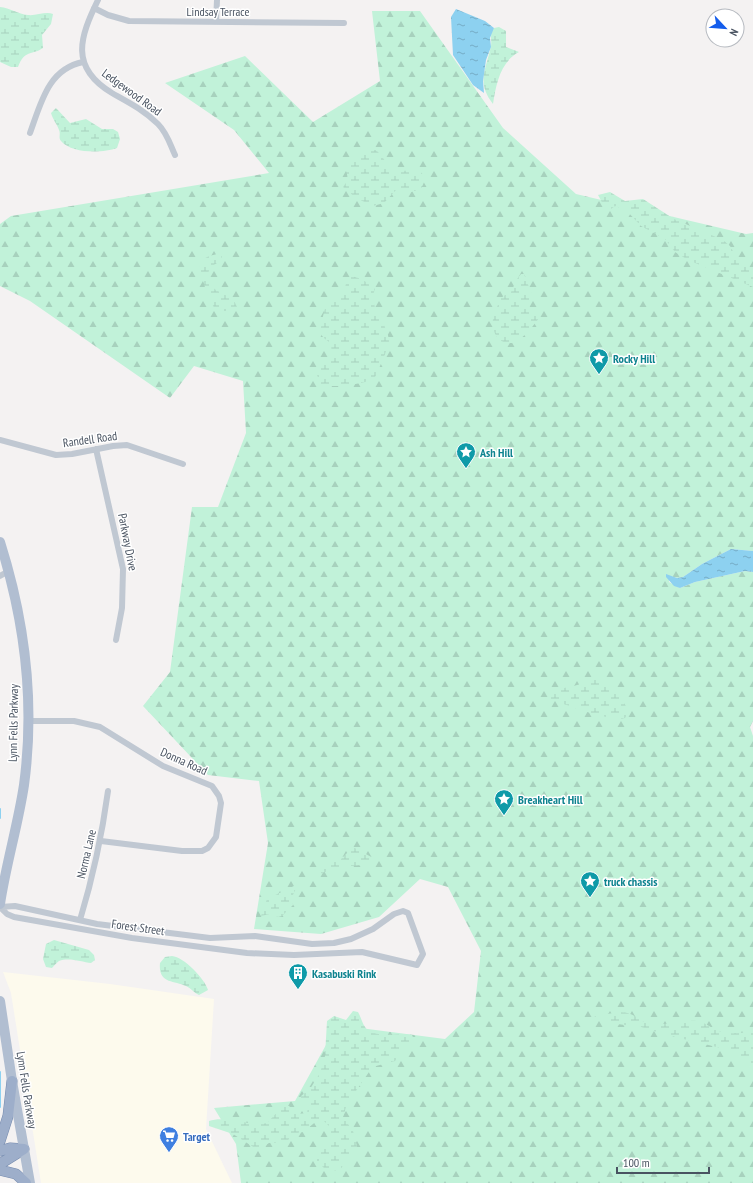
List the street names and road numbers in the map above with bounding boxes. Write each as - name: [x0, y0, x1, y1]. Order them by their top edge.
- street label: Lindsay Terrace: [187, 4, 249, 19]
- street label: Ledgewood Road: [99, 65, 165, 119]
- street label: Randell Road: [62, 428, 118, 450]
- street label: Parkway Drive: [115, 512, 141, 572]
- street label: Lynn Fells Parkway: [5, 683, 21, 762]
- street label: Donna Road: [158, 744, 210, 778]
- street label: Norma Lane: [73, 828, 99, 880]
- street label: Forest Street: [111, 916, 166, 938]
- street label: Lynn Fells Parkway: [13, 1050, 41, 1130]

